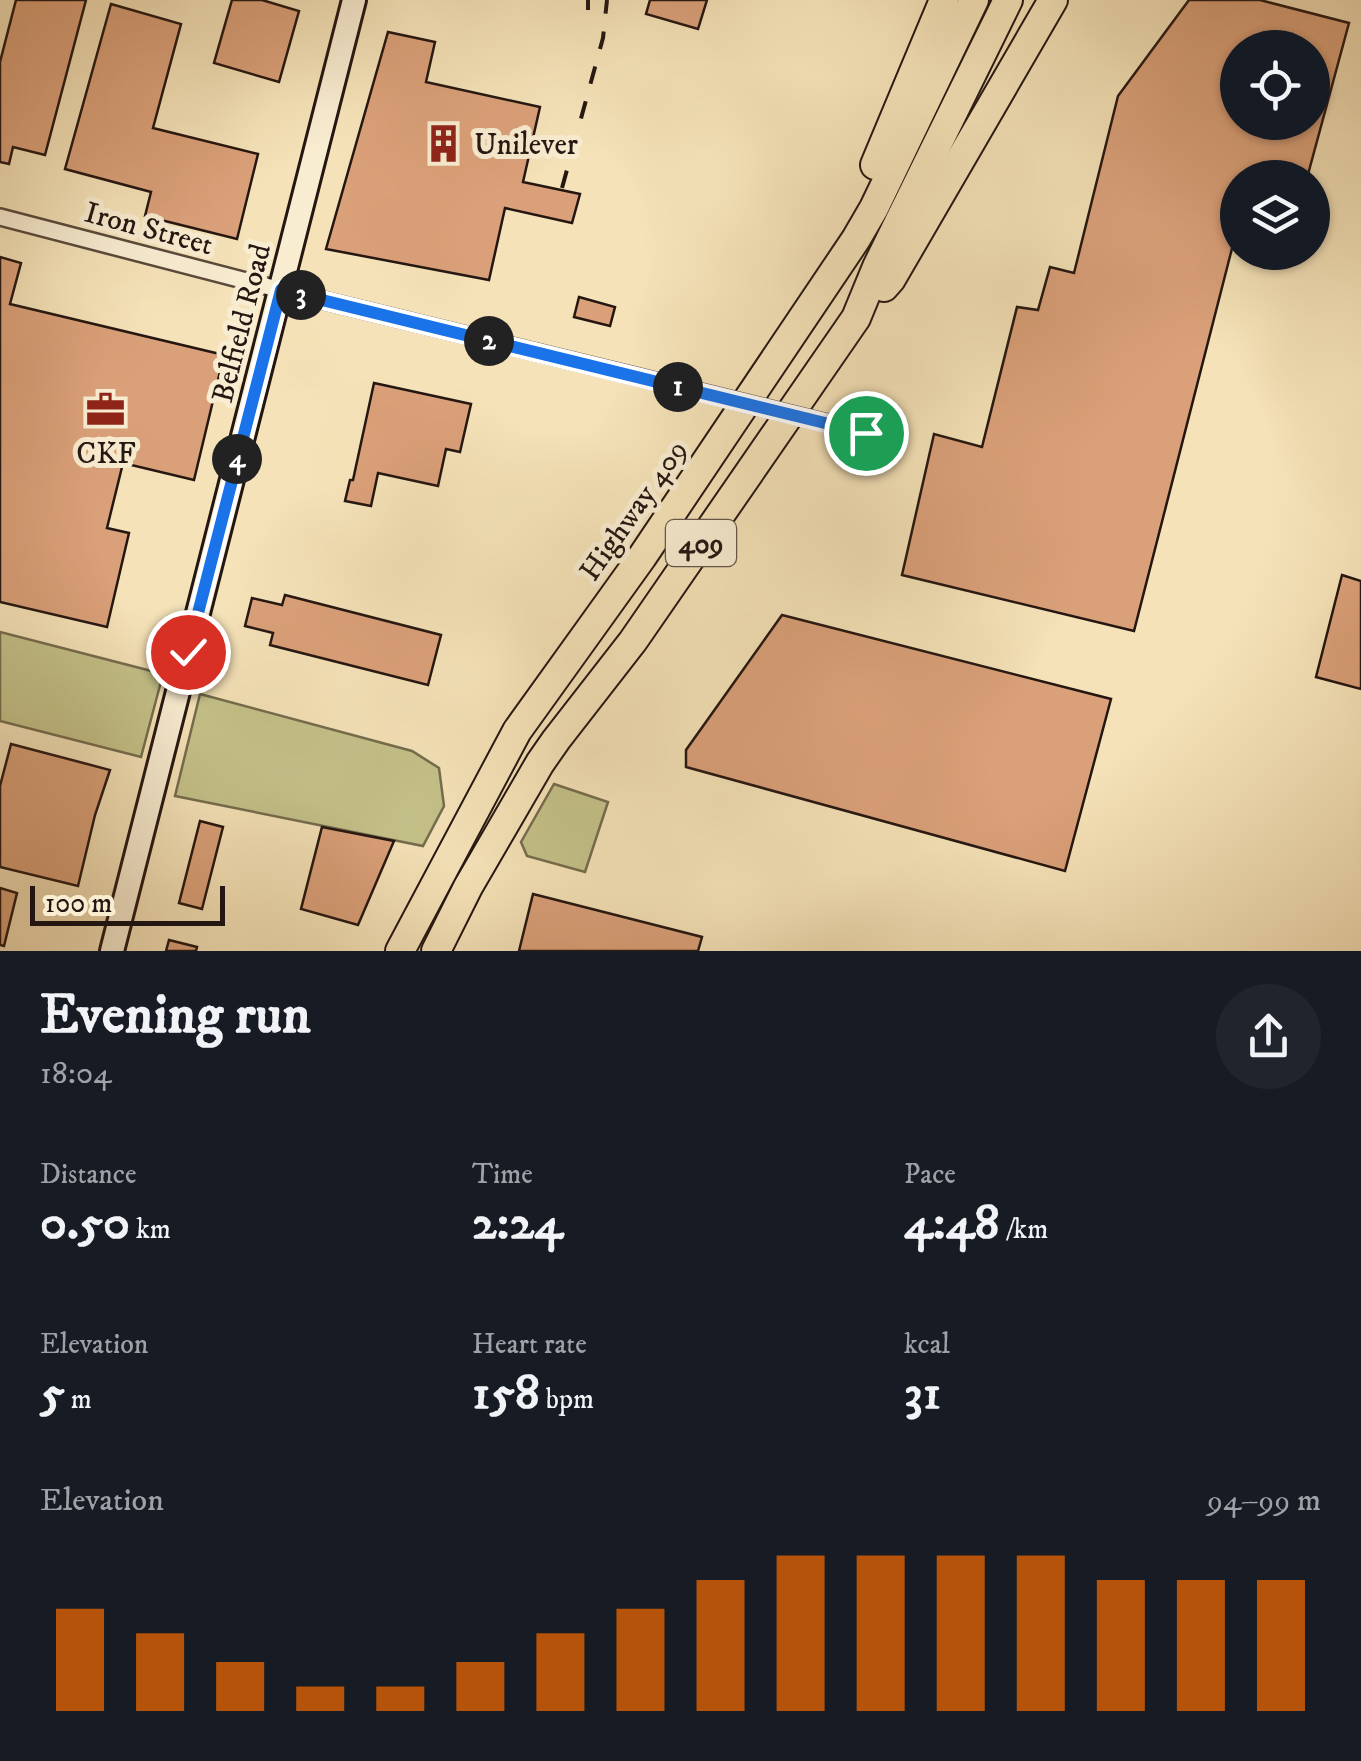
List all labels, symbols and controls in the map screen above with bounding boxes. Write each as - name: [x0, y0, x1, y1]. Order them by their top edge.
- map controls: [1220, 30, 1330, 270]
- button: locate: [1220, 30, 1330, 140]
- building icon: Unilever: [423, 123, 465, 165]
- place label: Unilever: [474, 127, 578, 164]
- button: layers: [1220, 160, 1330, 270]
- street label: Iron Street: [80, 195, 217, 264]
- street label: Belfield Road: [205, 240, 280, 407]
- pin: 3: [276, 270, 326, 320]
- text: 3: [296, 277, 306, 312]
- pin: 2: [464, 316, 514, 366]
- text: 2: [482, 323, 496, 358]
- pin: 1: [653, 362, 703, 412]
- text: 1: [673, 369, 683, 404]
- office icon: CKF: [85, 388, 127, 430]
- pin: [824, 391, 909, 476]
- icon: arrive: [839, 406, 894, 461]
- street label: Highway 409: [572, 433, 696, 589]
- pin: 4: [212, 434, 262, 484]
- place label: CKF: [76, 436, 136, 473]
- text: 4: [229, 441, 245, 476]
- road number: 409: [666, 520, 736, 566]
- pin: [146, 610, 231, 695]
- icon: check: [161, 625, 216, 680]
- scale bar: [30, 881, 225, 926]
- text: 100 m: [45, 886, 112, 921]
- text: Evening run: [40, 982, 311, 1051]
- button: share: [1216, 984, 1321, 1089]
- text: 18:04: [40, 1054, 112, 1094]
- text: Distance: [40, 1157, 136, 1192]
- text: Time: [472, 1157, 533, 1192]
- text: Pace: [904, 1157, 956, 1192]
- text: 0.50: [40, 1192, 130, 1255]
- text: 2:24: [472, 1192, 563, 1255]
- text: 4:48: [904, 1192, 1000, 1255]
- text: km: [130, 1212, 171, 1247]
- text: /km: [1000, 1212, 1048, 1247]
- text: Elevation: [40, 1327, 148, 1362]
- text: Heart rate: [472, 1327, 587, 1362]
- text: kcal: [904, 1327, 950, 1362]
- text: 5: [40, 1362, 65, 1425]
- text: 158: [472, 1362, 540, 1425]
- text: 31: [904, 1362, 941, 1425]
- text: m: [65, 1382, 92, 1417]
- text: bpm: [540, 1382, 594, 1417]
- text: Elevation: [40, 1481, 164, 1521]
- text: 94–99 m: [1207, 1481, 1321, 1521]

